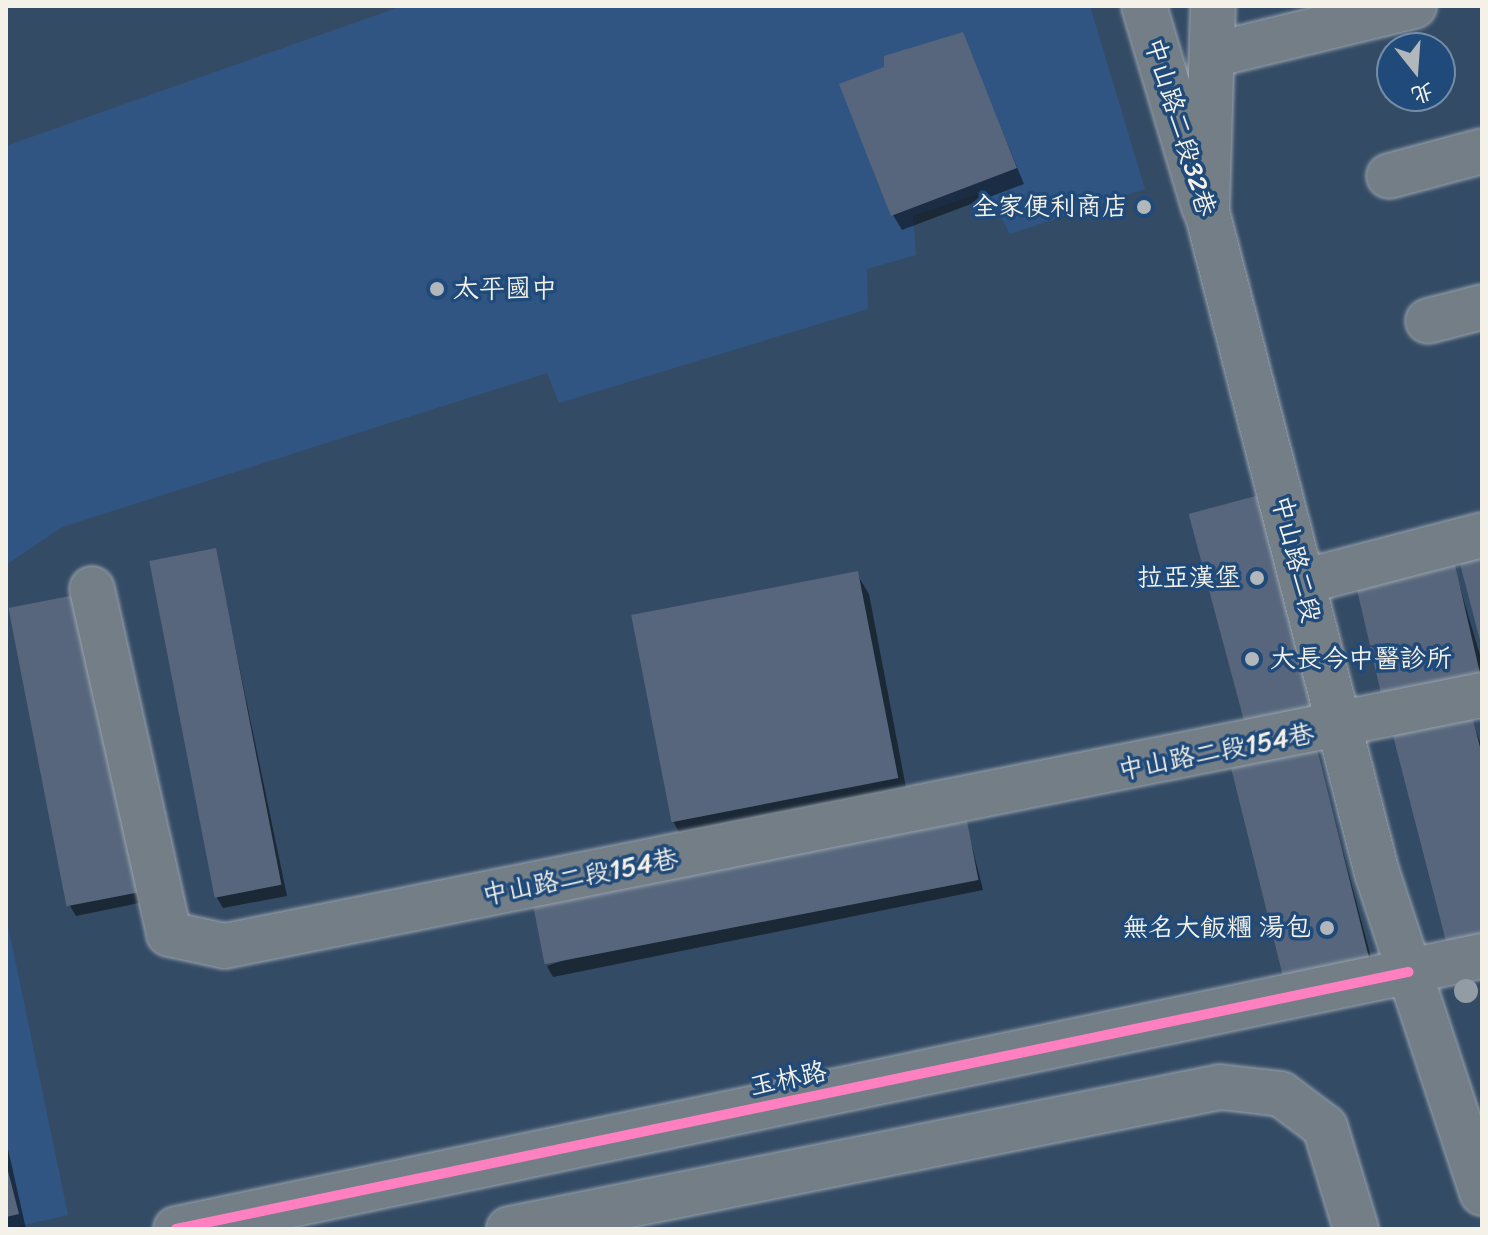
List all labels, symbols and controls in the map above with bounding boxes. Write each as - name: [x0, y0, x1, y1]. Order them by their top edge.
- north arrow: [1376, 32, 1456, 112]
- street label: 中山路二段32巷: [1138, 34, 1222, 220]
- text: 北: [1406, 72, 1439, 115]
- place label: 全家便利商店: [972, 191, 1128, 223]
- marker: 全家便利商店: [1135, 198, 1153, 216]
- place label: 太平國中: [453, 273, 557, 305]
- marker: 太平國中: [428, 280, 446, 298]
- street label: 中山路二段: [1265, 492, 1327, 626]
- place label: 拉亞漢堡: [1137, 562, 1241, 594]
- marker: 拉亞漢堡: [1248, 569, 1266, 587]
- place label: 大長今中醫診所: [1270, 643, 1452, 675]
- marker: 大長今中醫診所: [1241, 648, 1263, 670]
- street label: 中山路二段154巷: [1115, 718, 1317, 786]
- street label: 中山路二段154巷: [479, 843, 681, 911]
- place label: 無名大飯糰 湯包: [1122, 912, 1311, 944]
- marker: 無名大飯糰 湯包: [1318, 919, 1336, 937]
- street label: 玉林路: [747, 1056, 829, 1102]

